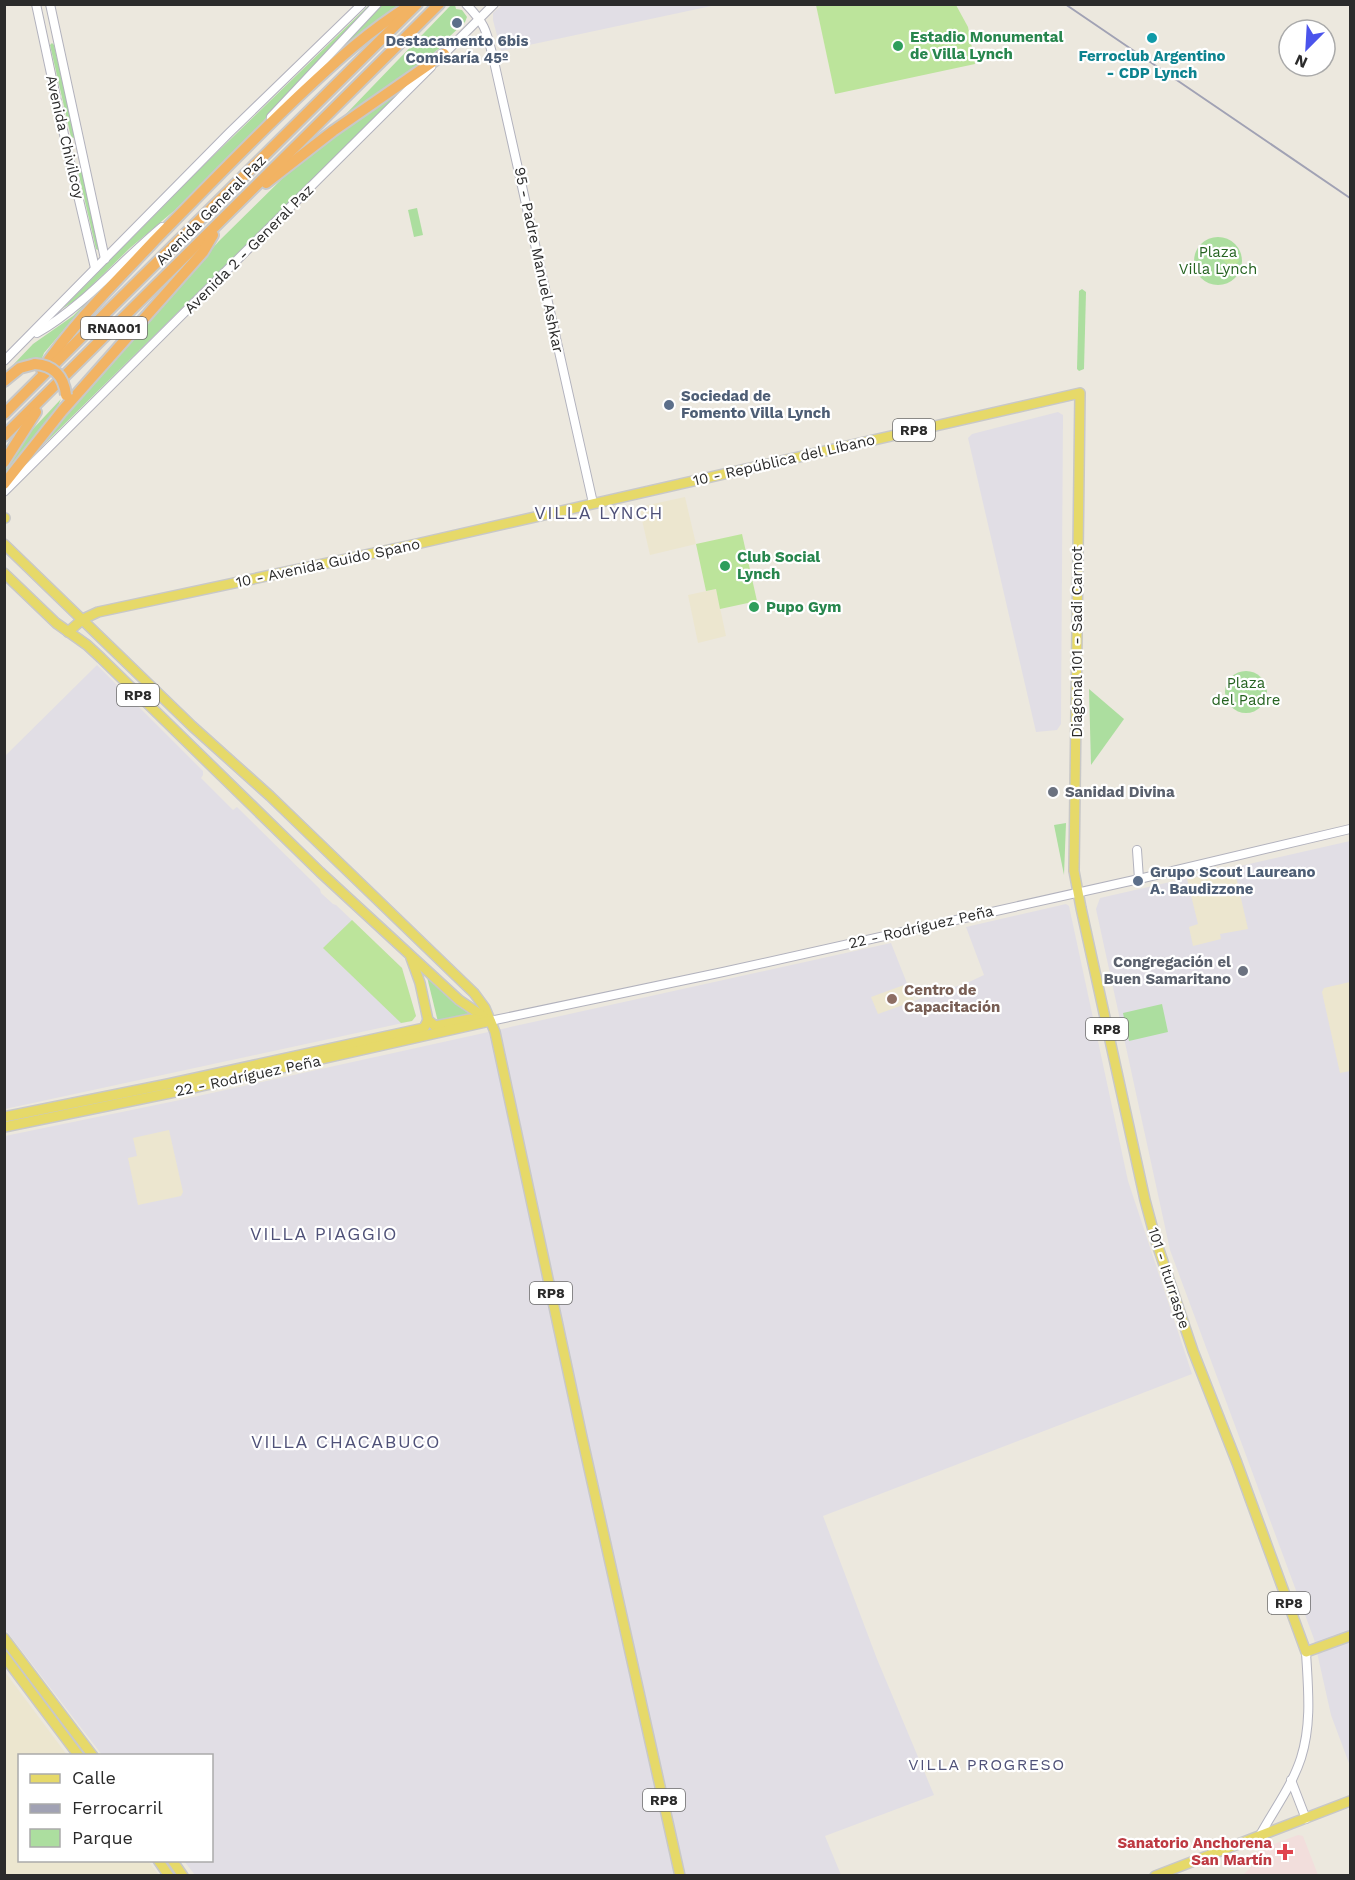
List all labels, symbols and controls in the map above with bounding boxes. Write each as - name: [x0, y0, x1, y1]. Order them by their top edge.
- marker: Destacamento 6bis Comisaría 45º: [450, 16, 464, 30]
- north arrow: [1277, 18, 1337, 78]
- place label: Estadio Monumental de Villa Lynch: [910, 28, 1063, 63]
- marker: Ferroclub Argentino - CDP Lynch: [1145, 31, 1159, 45]
- place label: Destacamento 6bis Comisaría 45º: [386, 32, 528, 67]
- marker: Estadio Monumental de Villa Lynch: [891, 39, 905, 53]
- place label: Ferroclub Argentino - CDP Lynch: [1079, 47, 1225, 82]
- text: N: [1292, 50, 1310, 72]
- street label: Avenida Chivilcoy: [42, 73, 88, 201]
- street label: Avenida General Paz: [152, 151, 270, 269]
- street label: 95 - Padre Manuel Ashkar: [510, 165, 568, 355]
- street label: Avenida 2 - General Paz: [181, 181, 317, 317]
- park label: Plaza Villa Lynch: [1179, 243, 1257, 278]
- road number: RNA001: [81, 317, 147, 339]
- place label: Sociedad de Fomento Villa Lynch: [681, 387, 831, 422]
- marker: Sociedad de Fomento Villa Lynch: [662, 398, 676, 412]
- road number: RP8: [893, 419, 935, 441]
- street label: 10 - República del Líbano: [691, 430, 877, 490]
- district label: VILLA LYNCH: [534, 502, 664, 523]
- street label: 10 - Avenida Guido Spano: [234, 535, 422, 591]
- street label: Diagonal 101 - Sadi Carnot: [1068, 546, 1086, 738]
- place label: Club Social Lynch: [737, 548, 820, 583]
- marker: Club Social Lynch: [718, 559, 732, 573]
- place label: Pupo Gym: [766, 598, 841, 616]
- marker: Pupo Gym: [747, 600, 761, 614]
- park label: Plaza del Padre: [1212, 674, 1280, 709]
- road number: RP8: [117, 684, 159, 706]
- place label: Sanidad Divina: [1065, 783, 1175, 801]
- marker: Sanidad Divina: [1046, 785, 1060, 799]
- place label: Grupo Scout Laureano A. Baudizzone: [1150, 863, 1316, 898]
- marker: Grupo Scout Laureano A. Baudizzone: [1131, 874, 1145, 888]
- street label: 22 - Rodríguez Peña: [847, 901, 996, 952]
- place label: Congregación el Buen Samaritano: [1104, 953, 1231, 988]
- marker: Congregación el Buen Samaritano: [1236, 964, 1250, 978]
- place label: Centro de Capacitación: [904, 981, 1000, 1016]
- marker: Centro de Capacitación: [885, 992, 899, 1006]
- road number: RP8: [1086, 1018, 1128, 1040]
- street label: 22 - Rodríguez Peña: [174, 1052, 323, 1100]
- district label: VILLA PIAGGIO: [250, 1223, 398, 1244]
- street label: 101 - Iturraspe: [1144, 1225, 1194, 1331]
- road number: RP8: [530, 1282, 572, 1304]
- district label: VILLA CHACABUCO: [251, 1431, 441, 1452]
- road number: RP8: [1268, 1592, 1310, 1614]
- legend: [18, 1754, 213, 1862]
- district label: VILLA PROGRESO: [908, 1755, 1066, 1774]
- text: Calle: [72, 1767, 116, 1788]
- road number: RP8: [643, 1789, 685, 1811]
- text: Ferrocarril: [72, 1797, 163, 1818]
- text: Parque: [72, 1827, 133, 1848]
- place label: Sanatorio Anchorena San Martín: [1117, 1834, 1272, 1869]
- marker: Sanatorio Anchorena San Martín: [1276, 1843, 1294, 1861]

